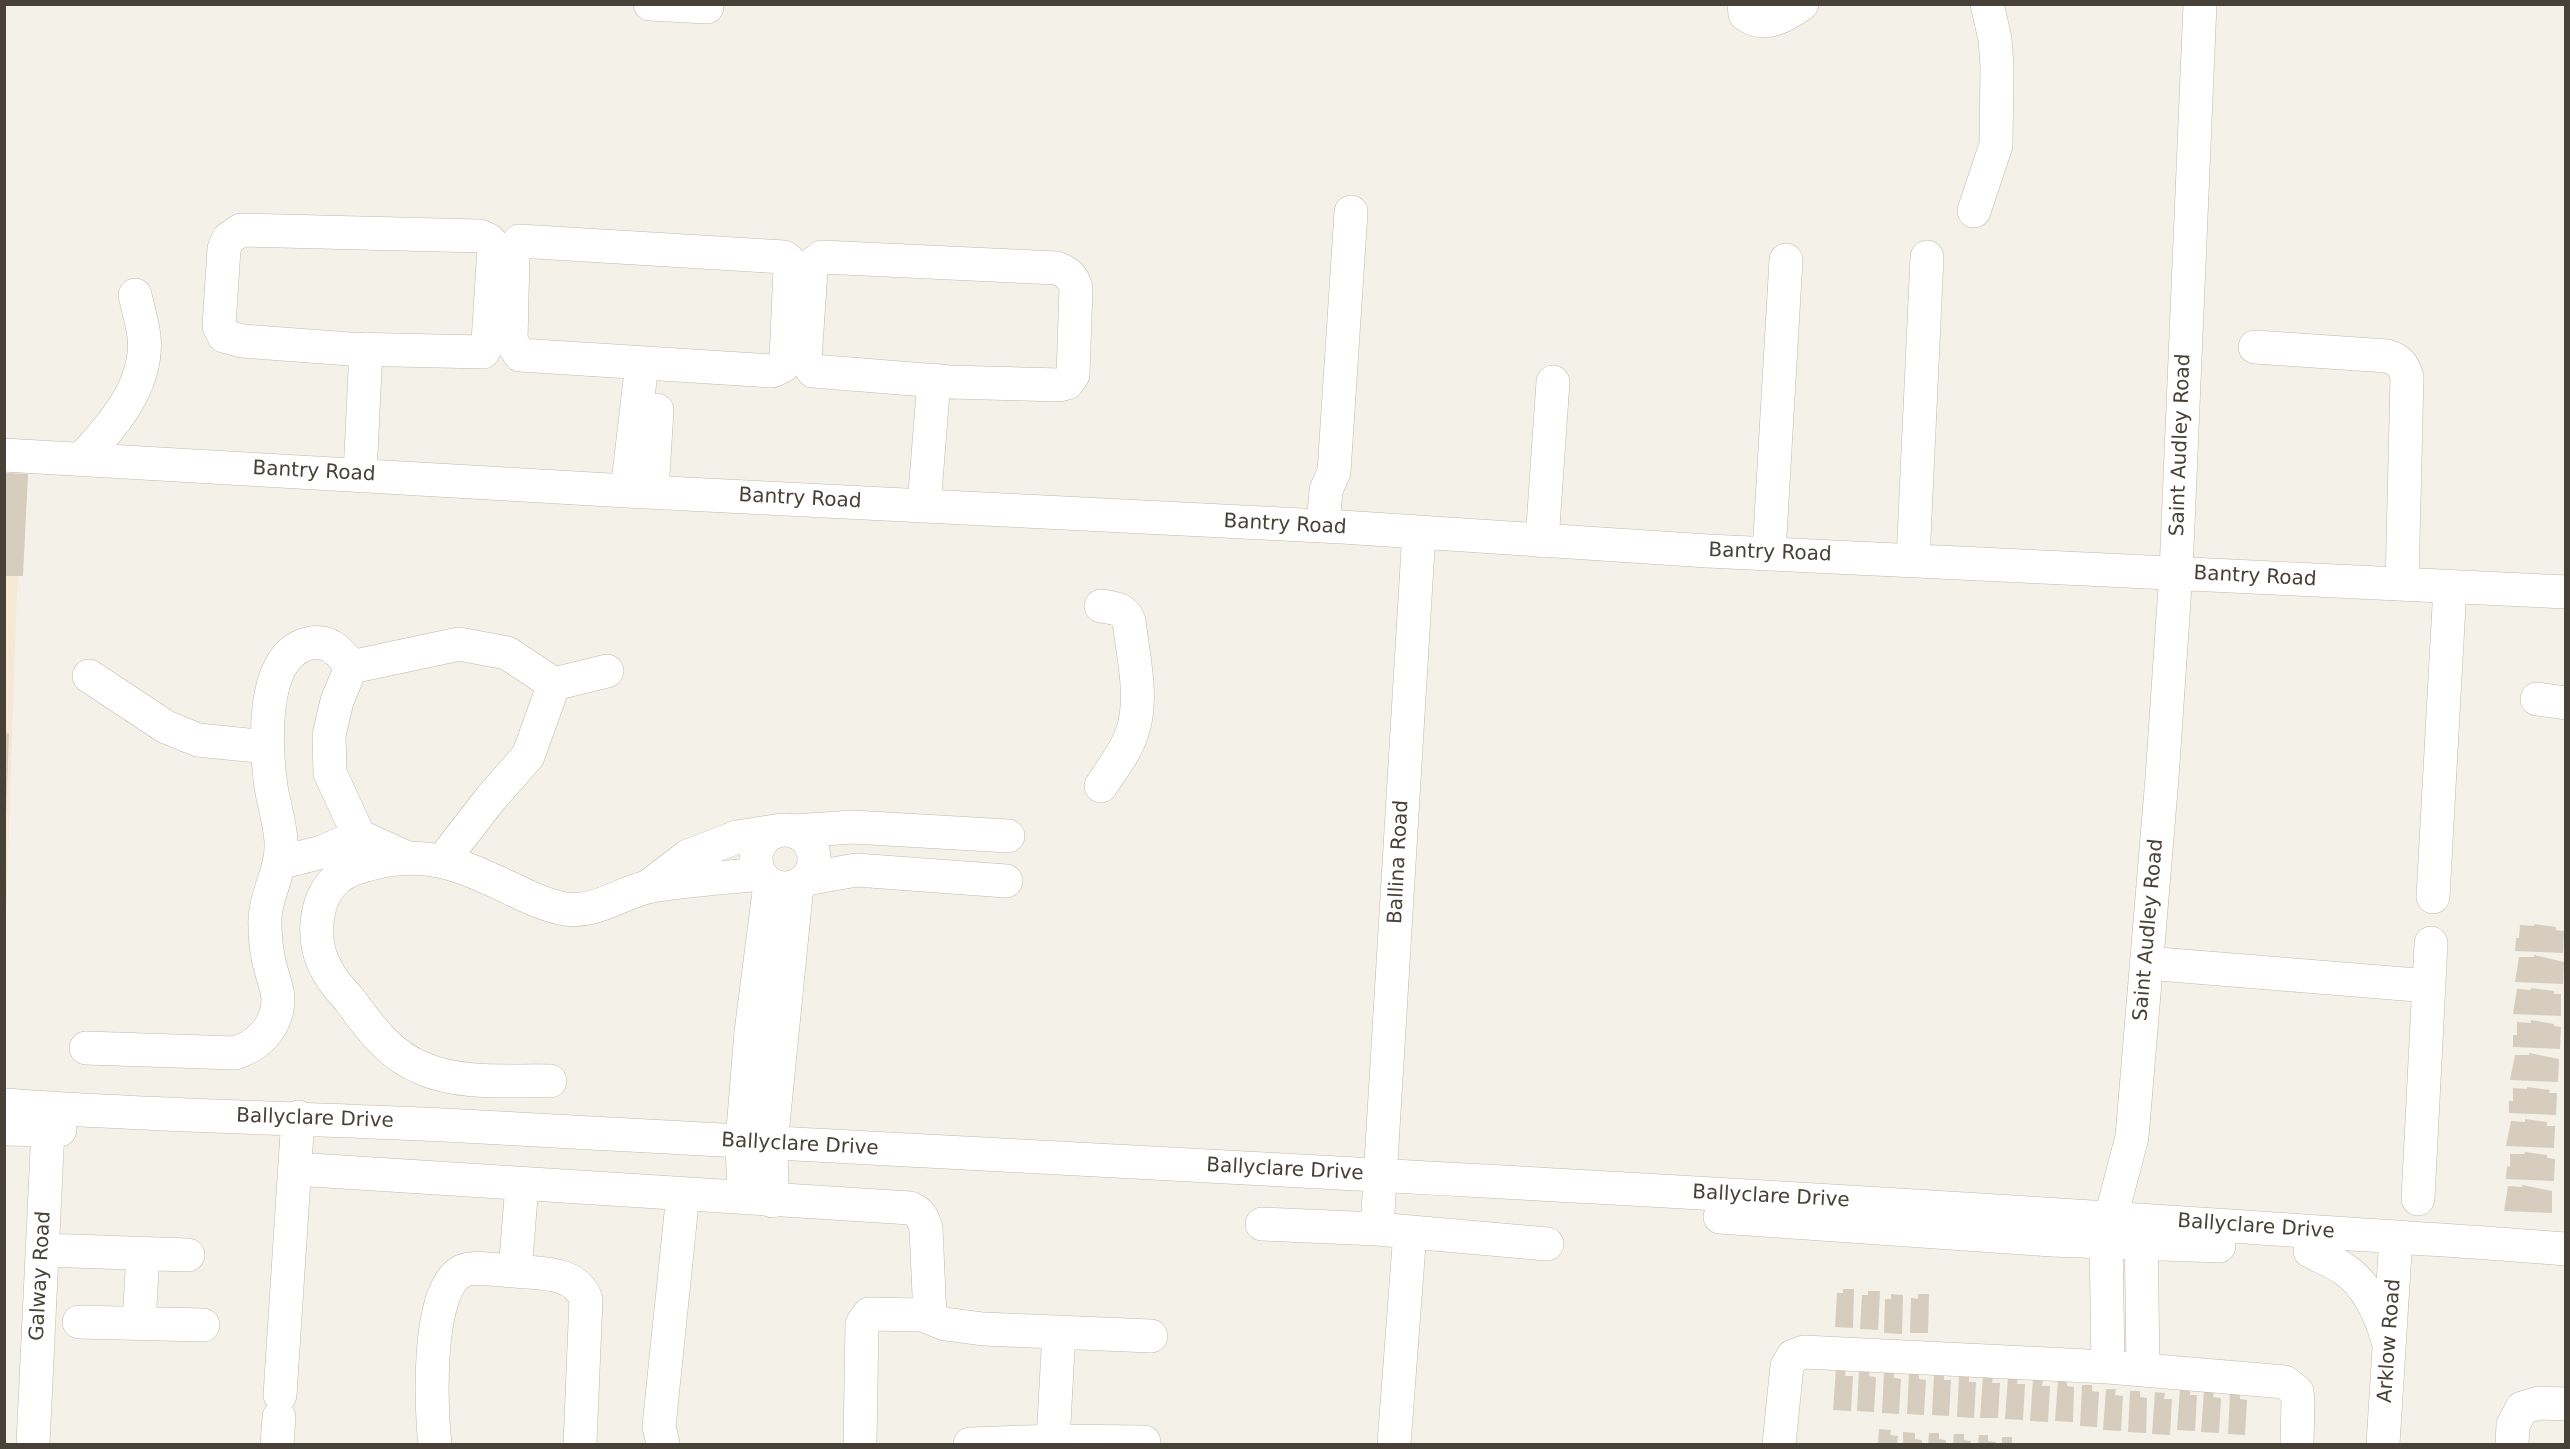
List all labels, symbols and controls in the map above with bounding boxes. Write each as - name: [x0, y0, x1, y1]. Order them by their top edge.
- street label: Saint Audley Road: [2166, 353, 2196, 537]
- street label: Bantry Road: [252, 457, 376, 487]
- street label: Bantry Road: [738, 484, 862, 514]
- street label: Bantry Road: [1223, 510, 1347, 540]
- street label: Bantry Road: [1708, 539, 1832, 567]
- street label: Bantry Road: [2193, 562, 2317, 592]
- street label: Ballina Road: [1384, 799, 1414, 925]
- street label: Saint Audley Road: [2129, 838, 2169, 1022]
- street label: Ballyclare Drive: [236, 1104, 394, 1134]
- street label: Ballyclare Drive: [721, 1129, 879, 1161]
- street label: Ballyclare Drive: [1206, 1154, 1364, 1186]
- street label: Ballyclare Drive: [1692, 1181, 1850, 1213]
- street label: Galway Road: [26, 1210, 56, 1342]
- street label: Ballyclare Drive: [2177, 1210, 2335, 1244]
- street label: Arklow Road: [2374, 1278, 2406, 1404]

